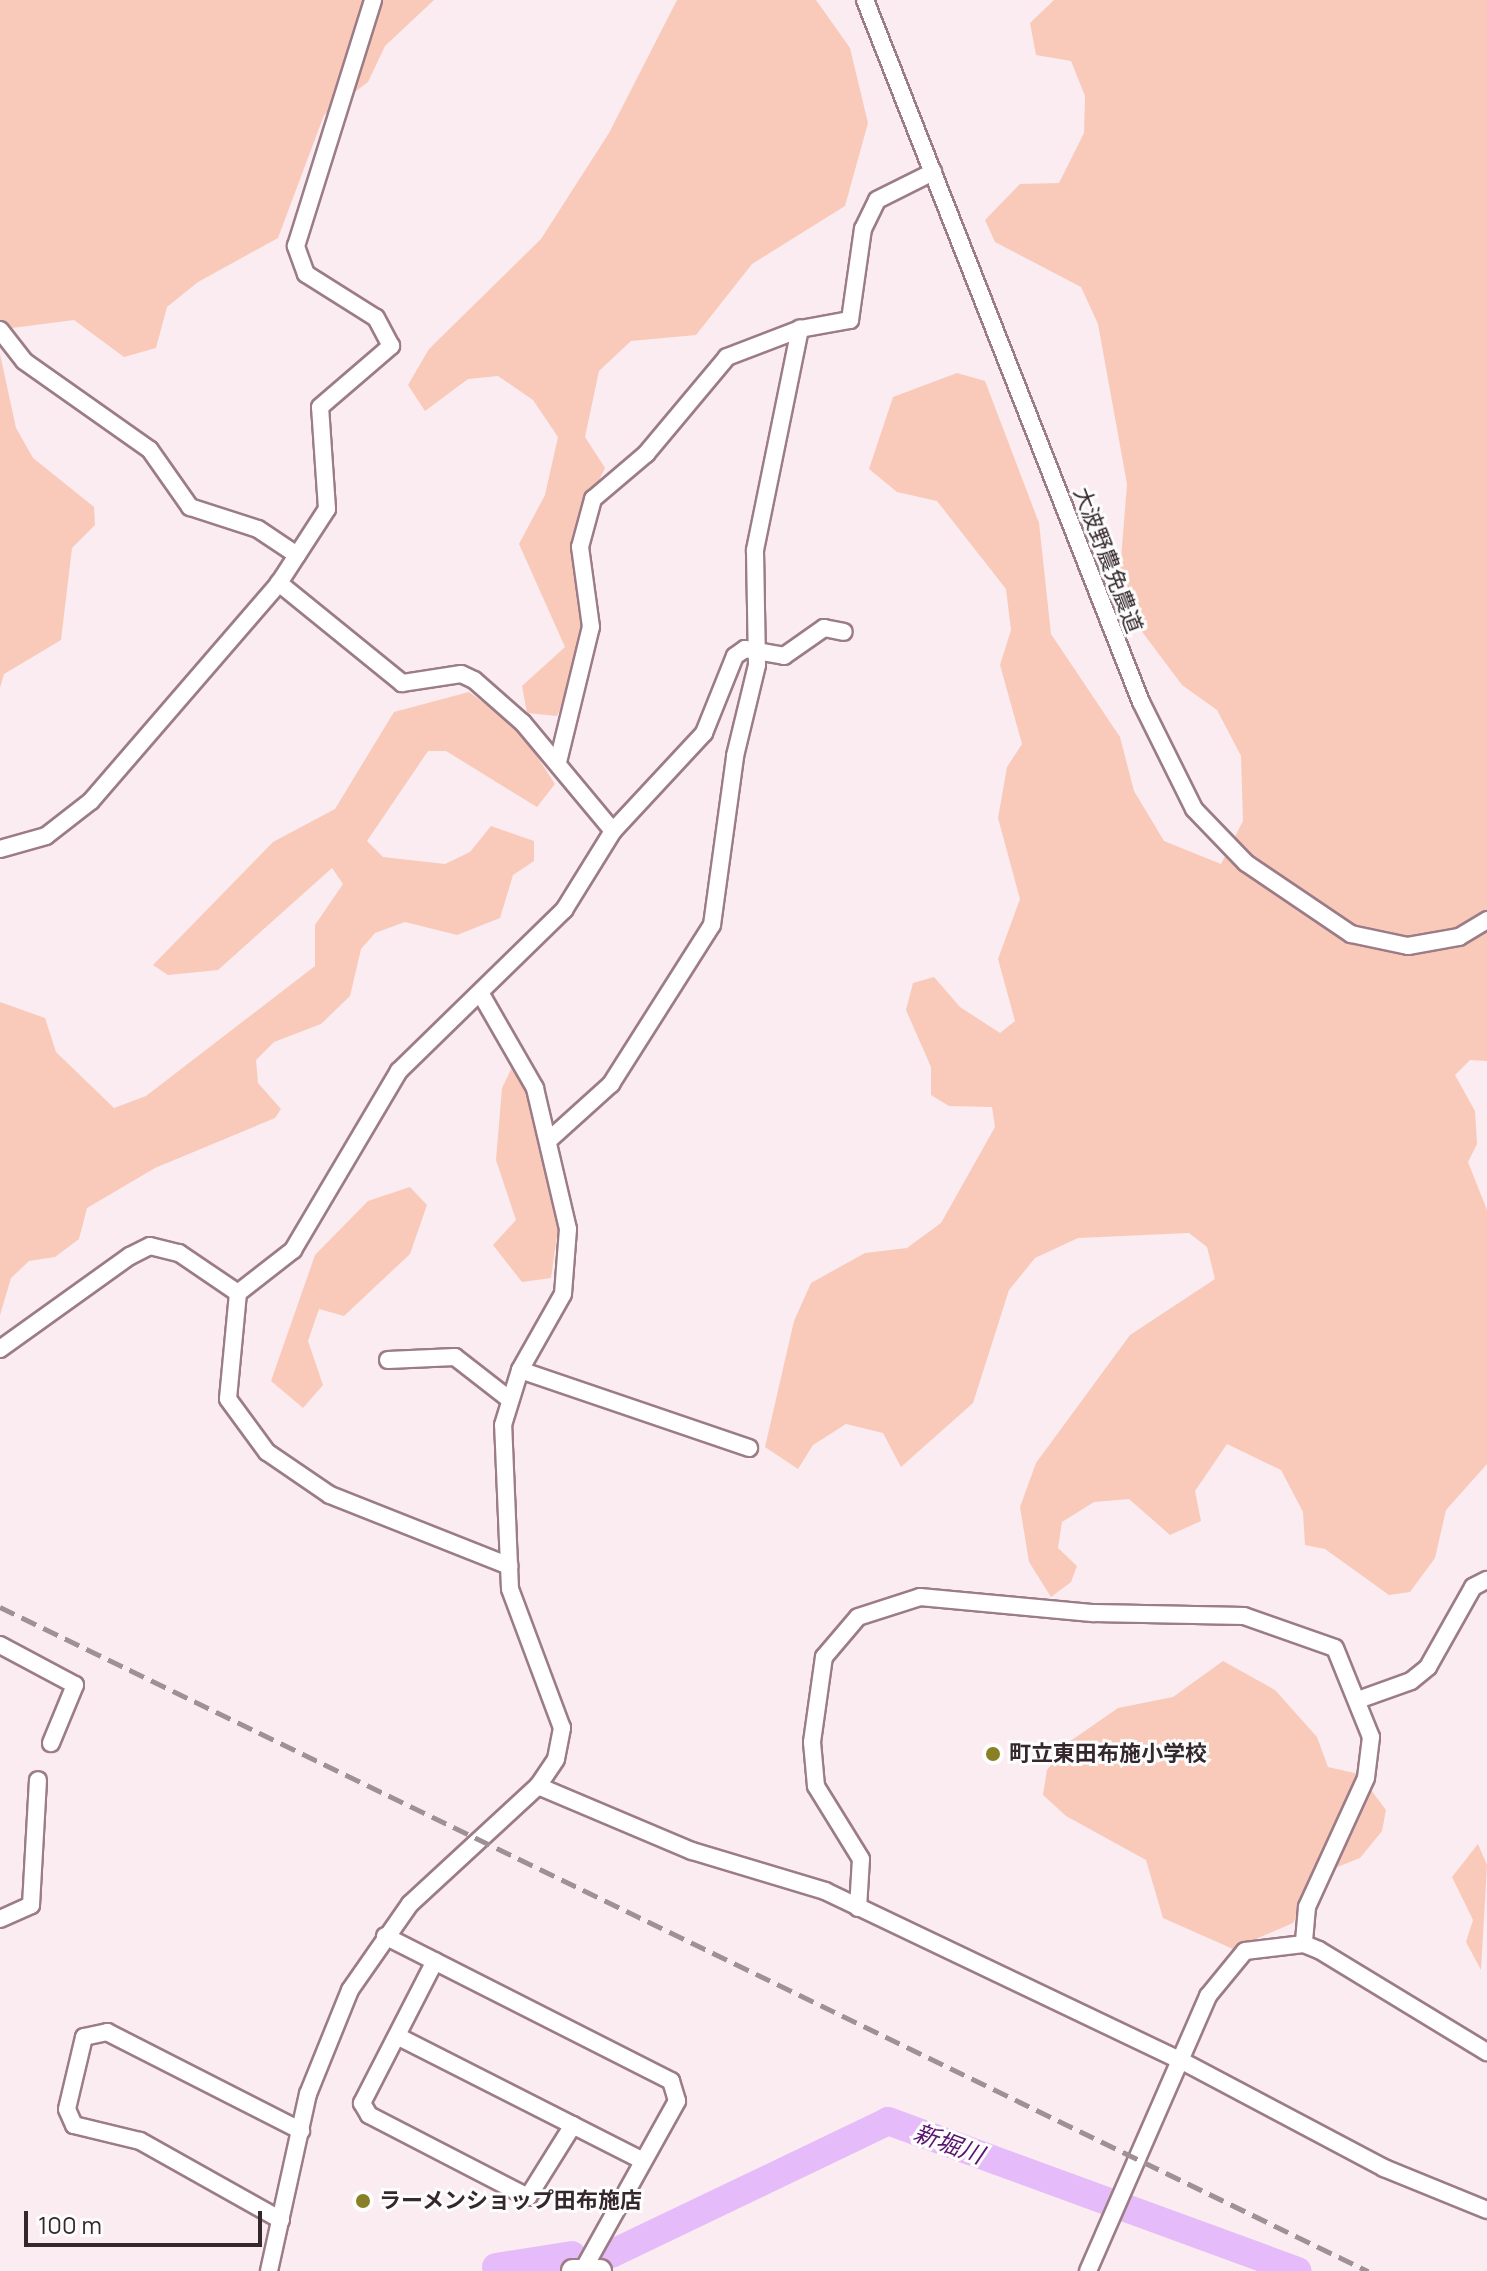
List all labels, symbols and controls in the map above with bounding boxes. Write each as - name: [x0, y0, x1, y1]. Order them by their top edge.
- street label: 大波野農免農道: [1068, 483, 1148, 637]
- place label: 町立東田布施小学校: [1009, 1741, 1207, 1767]
- marker: 町立東田布施小学校: [984, 1745, 1002, 1763]
- water label: 新堀川: [910, 2117, 988, 2169]
- place label: ラーメンショップ田布施店: [379, 2188, 643, 2214]
- marker: ラーメンショップ田布施店: [354, 2192, 372, 2210]
- scale bar: [28, 2195, 266, 2245]
- text: 100 m: [38, 2208, 102, 2241]

